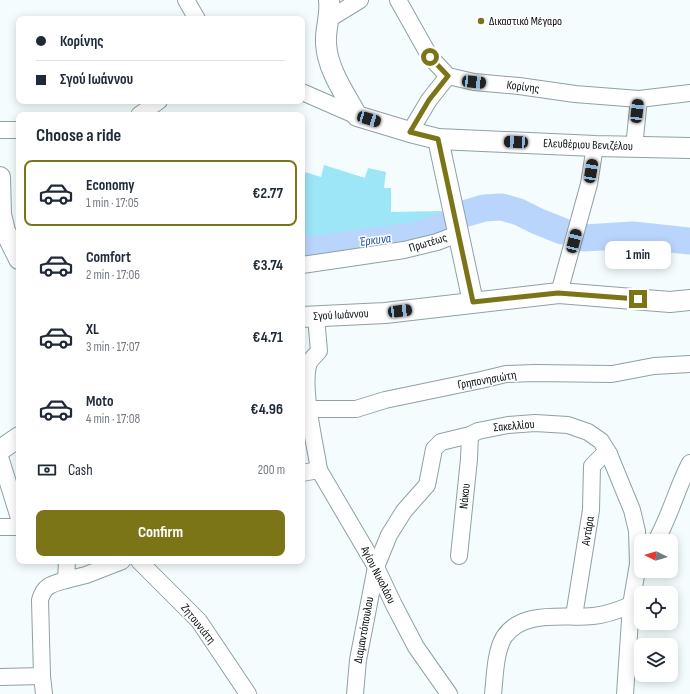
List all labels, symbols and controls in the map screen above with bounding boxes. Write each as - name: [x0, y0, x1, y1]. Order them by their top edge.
- place label: Δικαστικό Μέγαρο: [489, 14, 562, 29]
- marker: Δικαστικό Μέγαρο: [476, 16, 486, 26]
- text: Κορίνης: [60, 32, 104, 51]
- route start: [421, 48, 439, 66]
- text: Σγού Ιωάννου: [60, 70, 133, 89]
- car: [461, 75, 487, 89]
- street label: Κορίνης: [506, 78, 540, 96]
- car: [630, 98, 644, 124]
- car: [356, 110, 382, 128]
- text: Choose a ride: [36, 125, 121, 146]
- car: [504, 135, 528, 149]
- street label: Ελευθέριου Βενιζέλου: [543, 136, 633, 154]
- car: [583, 158, 599, 184]
- icon: car: [38, 175, 74, 211]
- text: Economy: [86, 176, 135, 195]
- text: €2.77: [253, 184, 283, 203]
- text: 1 min · 17:05: [86, 195, 139, 211]
- car: [565, 228, 583, 254]
- water label: Έρκυνα: [358, 230, 392, 250]
- street label: Πρωτέως: [407, 230, 449, 256]
- callout: 1 min: [605, 241, 671, 269]
- icon: car: [38, 247, 74, 283]
- text: 1 min: [626, 247, 650, 263]
- text: Comfort: [86, 248, 131, 267]
- text: €3.74: [253, 256, 283, 275]
- text: 2 min · 17:06: [86, 267, 140, 283]
- route end: [629, 290, 647, 308]
- car: [387, 304, 413, 318]
- street label: Σγού Ιωάννου: [313, 306, 369, 324]
- icon: car: [38, 319, 74, 355]
- text: XL: [86, 320, 99, 339]
- text: €4.71: [253, 328, 283, 347]
- text: 3 min · 17:07: [86, 339, 140, 355]
- street label: Γρηπονησιώτη: [456, 367, 518, 393]
- icon: car: [38, 391, 74, 427]
- text: Moto: [86, 392, 113, 411]
- text: €4.96: [251, 400, 283, 419]
- text: 4 min · 17:08: [86, 411, 140, 427]
- street label: Σακελλίου: [493, 417, 535, 435]
- icon: cash: [36, 459, 58, 481]
- text: Cash: [68, 461, 93, 480]
- text: 200 m: [258, 462, 285, 478]
- street label: Νάκου: [456, 482, 474, 510]
- button: Confirm: [36, 510, 285, 556]
- street label: Αντάρα: [578, 515, 598, 548]
- north arrow: [634, 534, 678, 578]
- map controls: [634, 534, 678, 682]
- street label: Αγίου Νικολάου: [357, 543, 399, 606]
- button: locate: [634, 586, 678, 630]
- street label: Διαμαντόπουλου: [351, 596, 377, 664]
- street label: Ζητουνιάτη: [177, 601, 219, 647]
- button: layers: [634, 638, 678, 682]

